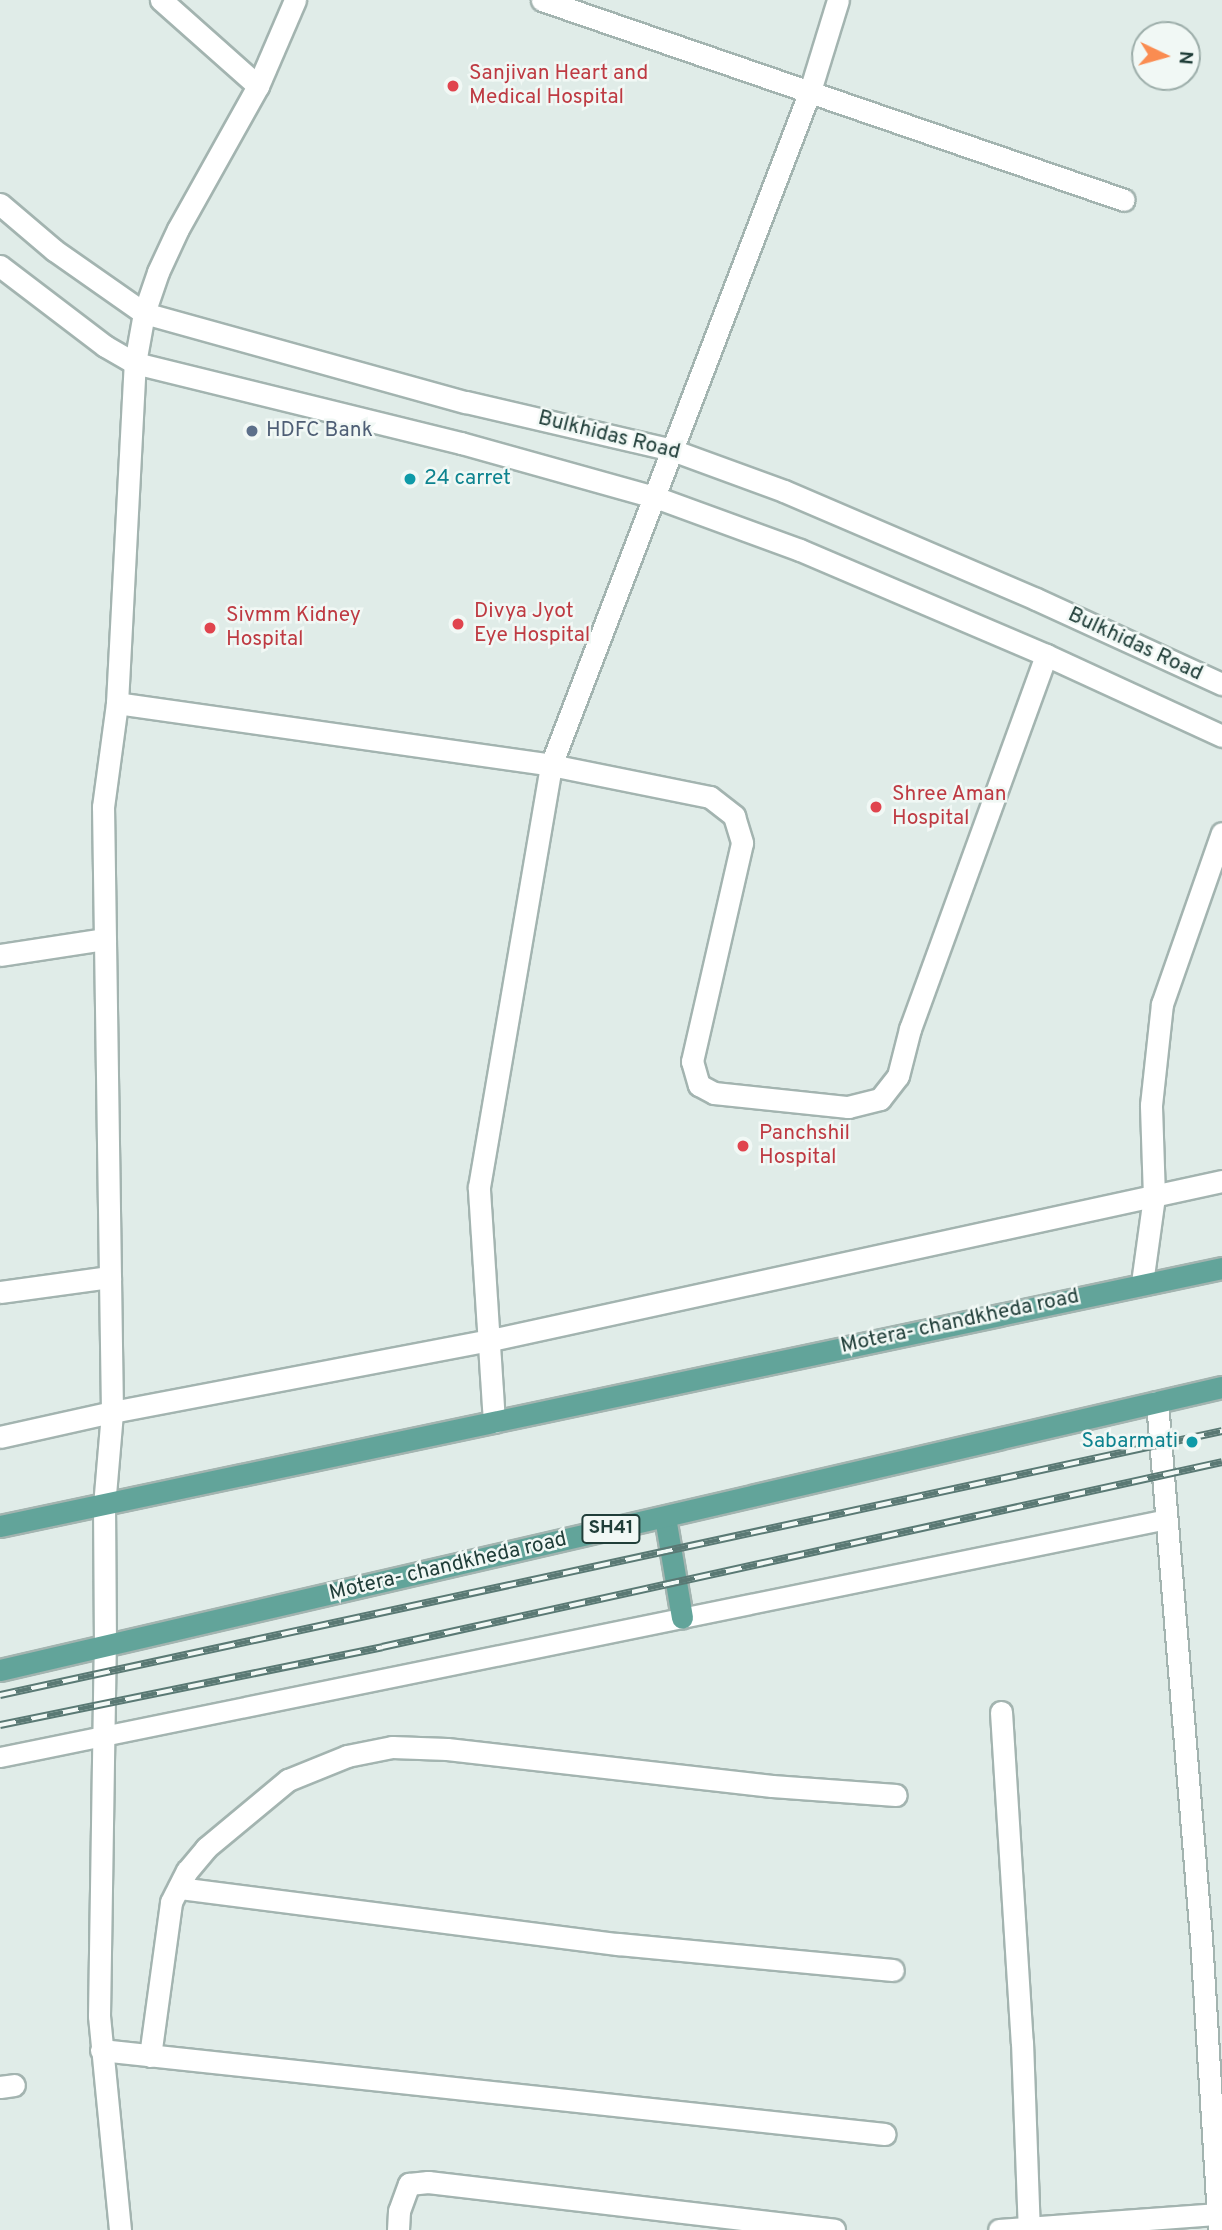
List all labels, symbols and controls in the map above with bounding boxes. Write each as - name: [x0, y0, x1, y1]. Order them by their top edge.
- north arrow: [1131, 21, 1201, 91]
- text: N: [1172, 50, 1197, 66]
- place label: Sanjivan Heart and Medical Hospital: [469, 61, 648, 111]
- marker: Sanjivan Heart and Medical Hospital: [443, 76, 463, 96]
- street label: Bulkhidas Road: [535, 406, 683, 466]
- place label: HDFC Bank: [266, 418, 373, 444]
- marker: HDFC Bank: [244, 423, 260, 439]
- place label: 24 carret: [424, 466, 511, 492]
- marker: 24 carret: [402, 471, 418, 487]
- place label: Divya Jyot Eye Hospital: [474, 599, 590, 649]
- place label: Sivmm Kidney Hospital: [226, 603, 361, 653]
- street label: Bulkhidas Road: [1064, 603, 1206, 687]
- marker: Divya Jyot Eye Hospital: [448, 614, 468, 634]
- marker: Sivmm Kidney Hospital: [200, 618, 220, 638]
- place label: Shree Aman Hospital: [892, 782, 1008, 832]
- marker: Shree Aman Hospital: [866, 797, 886, 817]
- place label: Panchshil Hospital: [759, 1121, 850, 1171]
- marker: Panchshil Hospital: [733, 1136, 753, 1156]
- street label: Motera- chandkheda road: [839, 1284, 1081, 1360]
- place label: Sabarmati: [1081, 1429, 1178, 1455]
- marker: Sabarmati: [1184, 1434, 1200, 1450]
- road number: SH41: [581, 1513, 641, 1544]
- street label: Motera- chandkheda road: [327, 1527, 569, 1607]

